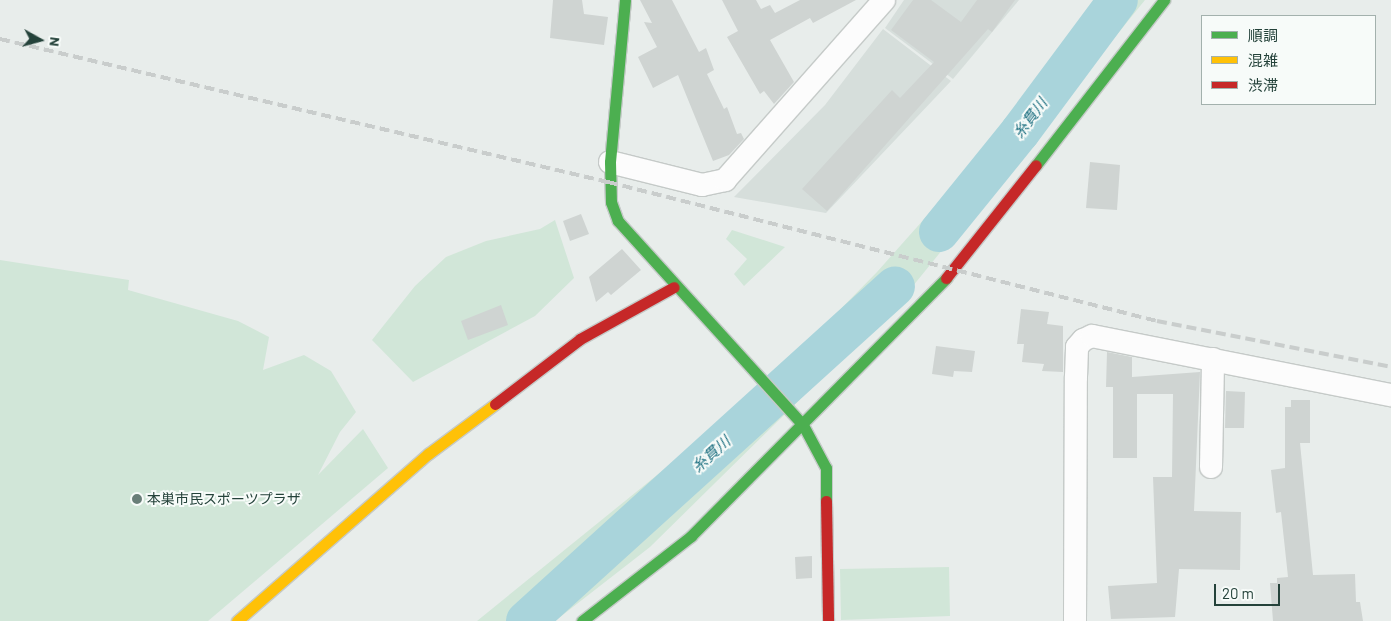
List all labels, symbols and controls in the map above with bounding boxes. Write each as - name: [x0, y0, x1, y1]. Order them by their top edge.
- north arrow: [15, 15, 65, 65]
- legend: [1201, 15, 1376, 105]
- text: 順調: [1248, 26, 1278, 44]
- text: N: [46, 36, 64, 48]
- text: 混雑: [1248, 51, 1278, 69]
- text: 渋滞: [1248, 76, 1278, 94]
- water label: 糸貫川: [1009, 95, 1051, 141]
- water label: 糸貫川: [688, 432, 734, 476]
- place label: 本巣市民スポーツプラザ: [147, 491, 301, 507]
- marker: 本巣市民スポーツプラザ: [131, 493, 143, 505]
- scale bar: [1216, 574, 1282, 606]
- text: 20 m: [1222, 584, 1254, 602]

